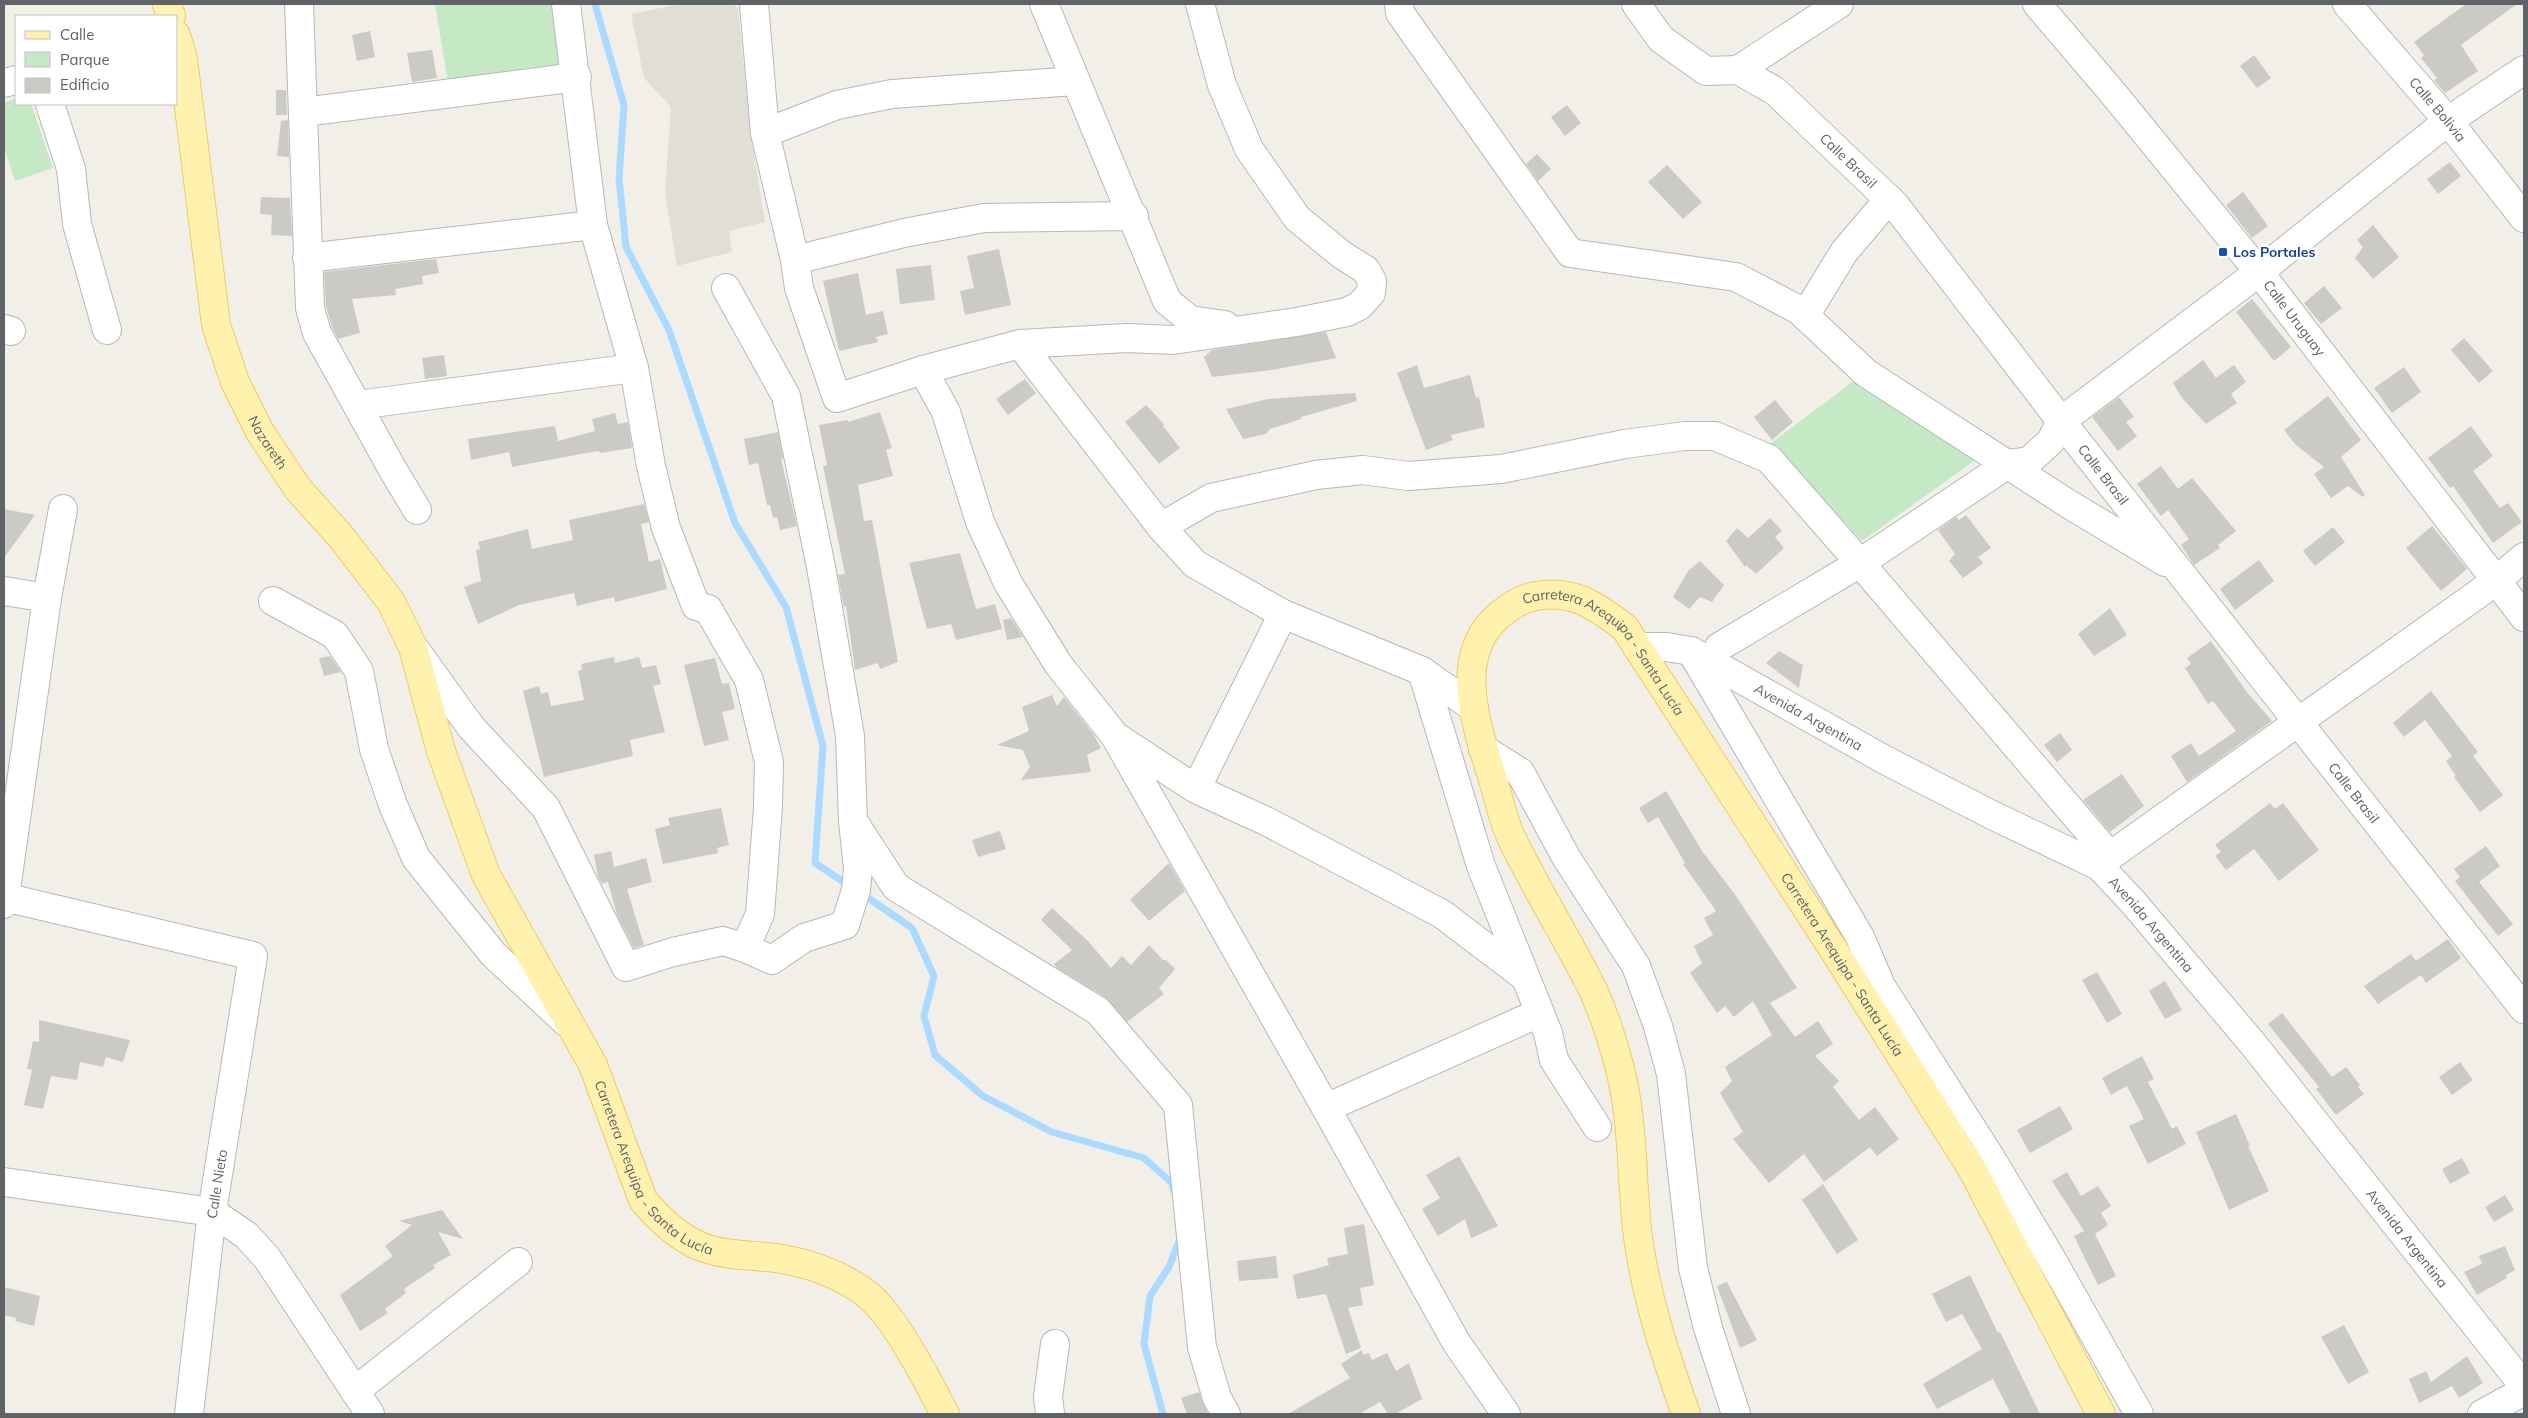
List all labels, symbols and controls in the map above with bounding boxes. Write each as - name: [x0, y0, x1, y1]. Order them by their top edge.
- legend: [15, 15, 178, 105]
- text: Calle: [60, 25, 94, 44]
- text: Parque: [60, 50, 110, 69]
- street label: Calle Bolivia: [2405, 73, 2470, 145]
- text: Edificio: [60, 75, 110, 94]
- street label: Calle Brasil: [1816, 129, 1881, 192]
- place label: Los Portales: [2233, 243, 2315, 261]
- marker: Los Portales: [2217, 246, 2229, 258]
- street label: Calle Uruguay: [2259, 276, 2330, 360]
- street label: Nazareth: [244, 413, 291, 473]
- street label: Calle Brasil: [2074, 441, 2133, 509]
- street label: Carretera Arequipa - Santa Lucía: [1520, 585, 1688, 719]
- street label: Avenida Argentina: [1751, 679, 1866, 755]
- street label: Calle Brasil: [2324, 759, 2383, 827]
- street label: Carretera Arequipa - Santa Lucía: [1777, 869, 1908, 1060]
- street label: Avenida Argentina: [2105, 873, 2198, 976]
- street label: Carretera Arequipa - Santa Lucía: [590, 1078, 715, 1259]
- street label: Calle Nieto: [203, 1148, 231, 1220]
- street label: Avenida Argentina: [2362, 1185, 2452, 1291]

